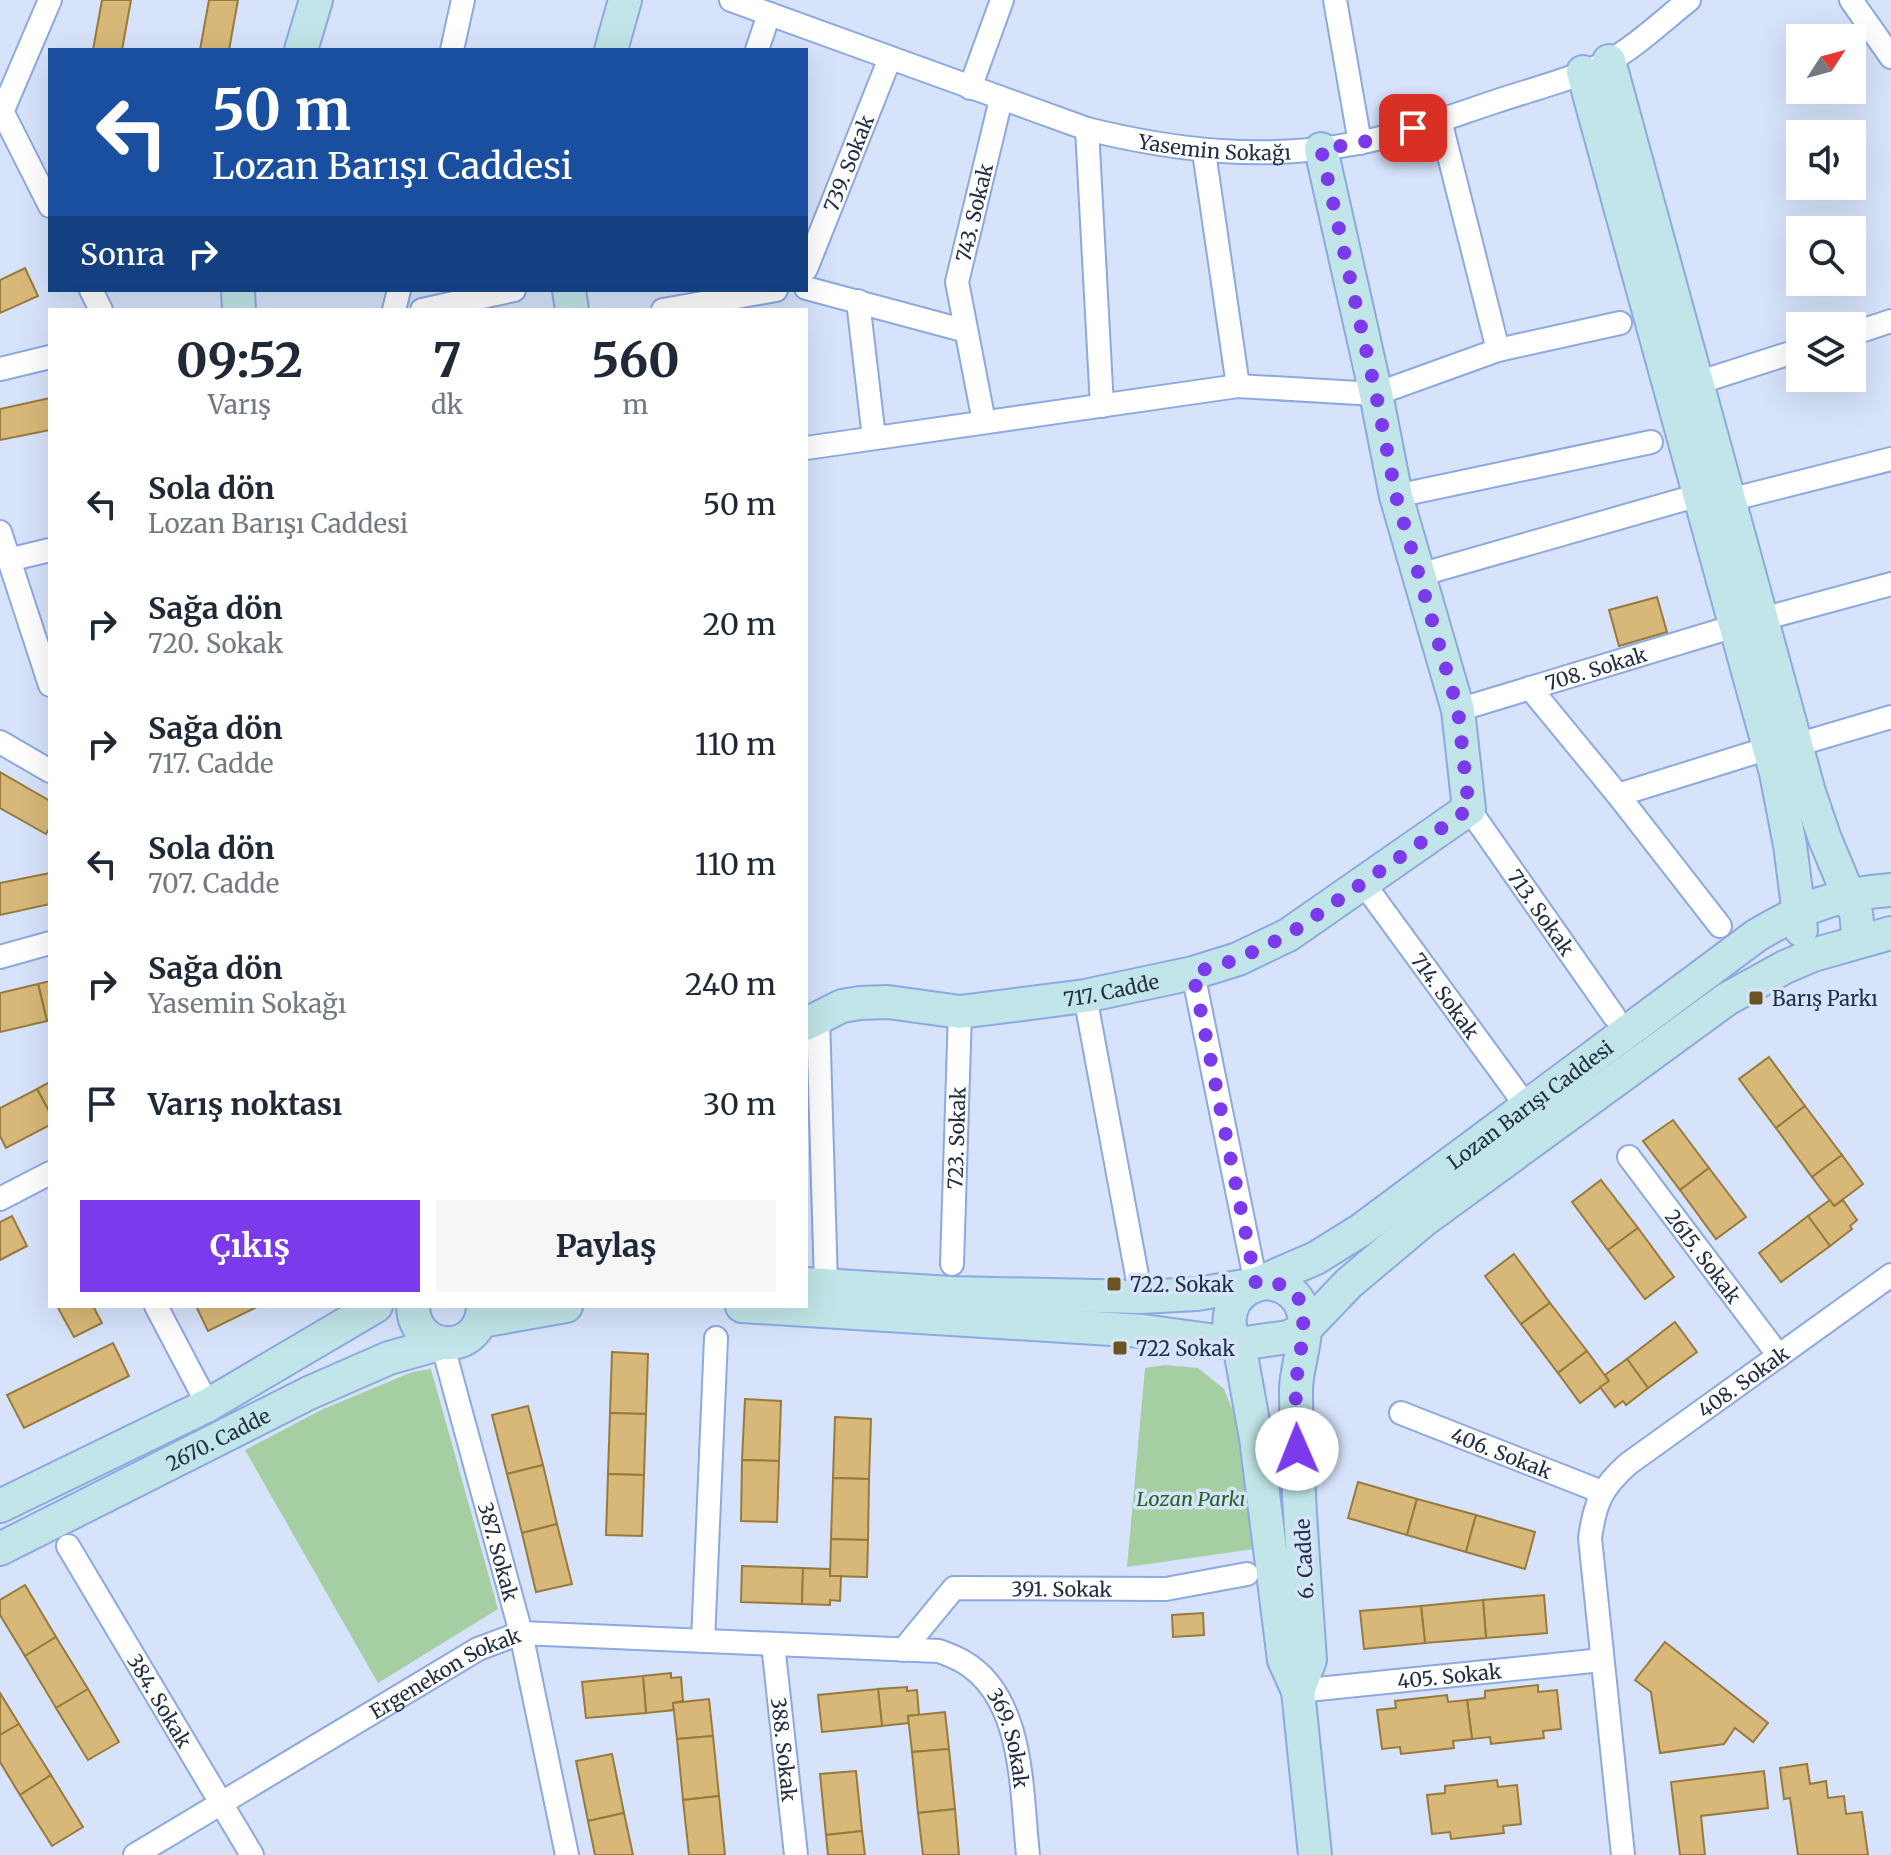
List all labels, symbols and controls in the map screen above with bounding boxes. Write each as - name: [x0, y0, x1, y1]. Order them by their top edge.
- north arrow: [1786, 24, 1866, 104]
- map controls: [1786, 24, 1866, 392]
- text: 50 m: [212, 75, 351, 145]
- icon: left: [80, 80, 184, 184]
- pin: [1379, 94, 1447, 162]
- icon: arrive: [1391, 106, 1435, 150]
- street label: 739. Sokak: [818, 111, 879, 215]
- button: sound: [1786, 120, 1866, 200]
- street label: Yasemin Sokağı: [1136, 128, 1291, 165]
- text: Lozan Barışı Caddesi: [212, 144, 572, 189]
- street label: 743. Sokak: [950, 160, 998, 264]
- button: search: [1786, 216, 1866, 296]
- icon: right: [181, 232, 225, 276]
- text: Sonra: [80, 235, 165, 273]
- button: layers: [1786, 312, 1866, 392]
- text: 09:52: [176, 330, 303, 390]
- text: 7: [433, 330, 461, 390]
- text: 560: [591, 330, 680, 390]
- text: Varış: [208, 388, 271, 421]
- text: dk: [431, 388, 463, 421]
- text: m: [623, 388, 648, 421]
- text: Sola dön: [148, 469, 275, 507]
- icon: left: [80, 482, 124, 526]
- text: 50 m: [703, 485, 776, 523]
- text: Lozan Barışı Caddesi: [148, 507, 408, 540]
- text: Sağa dön: [148, 589, 283, 627]
- icon: right: [80, 602, 124, 646]
- text: 20 m: [703, 605, 776, 643]
- text: 720. Sokak: [148, 627, 283, 660]
- street label: 708. Sokak: [1542, 641, 1650, 695]
- text: Sağa dön: [148, 709, 283, 747]
- icon: right: [80, 722, 124, 766]
- text: 110 m: [695, 725, 776, 763]
- text: 717. Cadde: [148, 747, 274, 780]
- text: Sola dön: [148, 829, 275, 867]
- icon: left: [80, 842, 124, 886]
- text: 110 m: [695, 845, 776, 883]
- street label: 713. Sokak: [1502, 864, 1580, 960]
- text: 707. Cadde: [148, 867, 279, 900]
- street label: 714. Sokak: [1406, 948, 1485, 1044]
- text: Sağa dön: [148, 949, 283, 987]
- icon: right: [80, 962, 124, 1006]
- text: 240 m: [685, 965, 776, 1003]
- street label: 717. Cadde: [1062, 968, 1161, 1011]
- place label: Barış Parkı: [1772, 986, 1878, 1011]
- text: Yasemin Sokağı: [148, 987, 347, 1020]
- marker: Barış Parkı: [1747, 989, 1765, 1007]
- street label: Lozan Barışı Caddesi: [1442, 1034, 1618, 1174]
- icon: arrive: [80, 1082, 124, 1126]
- text: Varış noktası: [148, 1085, 342, 1123]
- text: 30 m: [703, 1085, 776, 1123]
- street label: 723. Sokak: [942, 1086, 970, 1190]
- button: Çıkış: [80, 1200, 420, 1292]
- button: Paylaş: [436, 1200, 776, 1292]
- street label: 2615. Sokak: [1660, 1204, 1747, 1308]
- place label: 722. Sokak: [1130, 1272, 1234, 1297]
- marker: 722. Sokak: [1105, 1275, 1123, 1293]
- place label: 722 Sokak: [1136, 1336, 1235, 1361]
- marker: 722 Sokak: [1111, 1339, 1129, 1357]
- street label: 408. Sokak: [1693, 1340, 1794, 1422]
- street label: 2670. Cadde: [162, 1402, 274, 1476]
- position arrow: [1255, 1407, 1339, 1491]
- street label: 406. Sokak: [1447, 1421, 1556, 1484]
- park label: Lozan Parkı: [1137, 1486, 1245, 1511]
- street label: 387. Sokak: [473, 1499, 524, 1604]
- street label: 6. Cadde: [1289, 1518, 1319, 1600]
- street label: 391. Sokak: [1011, 1576, 1112, 1601]
- street label: Ergenekon Sokak: [365, 1622, 524, 1724]
- street label: 384. Sokak: [123, 1649, 198, 1752]
- street label: 405. Sokak: [1396, 1658, 1503, 1693]
- street label: 369. Sokak: [983, 1683, 1035, 1790]
- street label: 388. Sokak: [766, 1696, 803, 1803]

